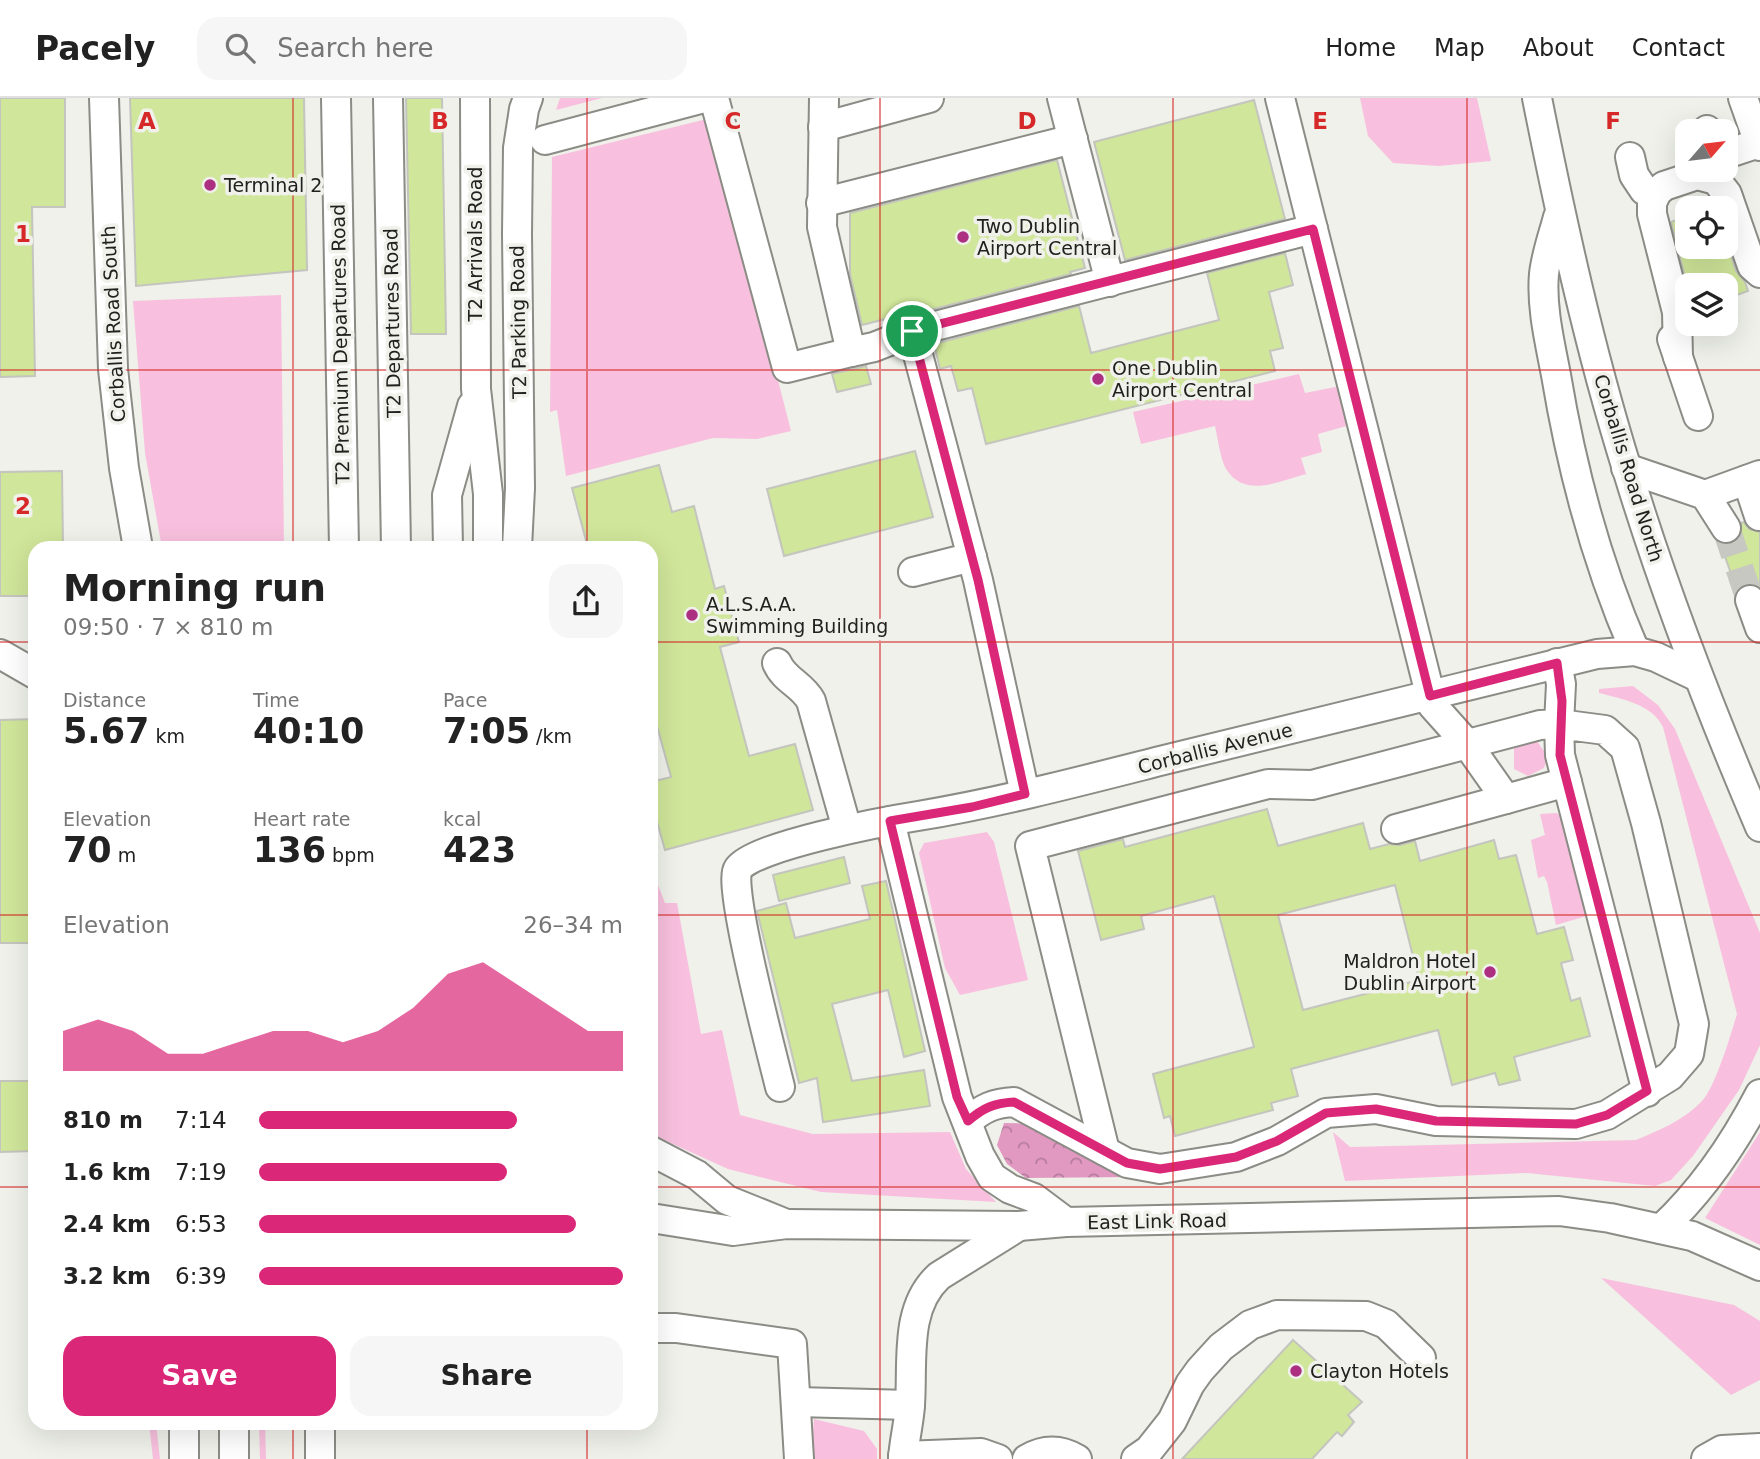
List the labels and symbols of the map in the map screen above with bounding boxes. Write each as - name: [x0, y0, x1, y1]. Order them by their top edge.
- text: A: [138, 108, 156, 134]
- text: B: [431, 108, 449, 134]
- text: C: [725, 108, 741, 134]
- text: D: [1017, 108, 1037, 134]
- text: E: [1312, 108, 1328, 134]
- text: F: [1605, 108, 1621, 134]
- north arrow: [1675, 119, 1738, 182]
- street label: T2 Arrivals Road: [464, 166, 486, 323]
- place label: Terminal 2: [223, 174, 322, 196]
- marker: Terminal 2: [202, 177, 218, 193]
- street label: T2 Premium Departures Road: [327, 204, 353, 485]
- place label: Two Dublin Airport Central: [976, 215, 1117, 259]
- text: 1: [15, 221, 31, 247]
- street label: Corballis Road South: [97, 225, 129, 423]
- street label: T2 Departures Road: [379, 228, 405, 419]
- marker: Two Dublin Airport Central: [955, 229, 971, 245]
- street label: T2 Parking Road: [506, 245, 530, 400]
- pin: [882, 301, 942, 361]
- place label: One Dublin Airport Central: [1112, 357, 1252, 401]
- marker: One Dublin Airport Central: [1090, 371, 1106, 387]
- street label: Corballis Road North: [1590, 372, 1668, 564]
- text: 2: [15, 493, 31, 519]
- place label: A.L.S.A.A. Swimming Building: [706, 593, 888, 637]
- marker: A.L.S.A.A. Swimming Building: [684, 607, 700, 623]
- street label: Corballis Avenue: [1135, 718, 1295, 778]
- place label: Maldron Hotel Dublin Airport: [1343, 950, 1476, 994]
- marker: Maldron Hotel Dublin Airport: [1482, 964, 1498, 980]
- street label: East Link Road: [1087, 1209, 1227, 1233]
- place label: Clayton Hotels: [1310, 1360, 1449, 1382]
- marker: Clayton Hotels: [1288, 1363, 1304, 1379]

